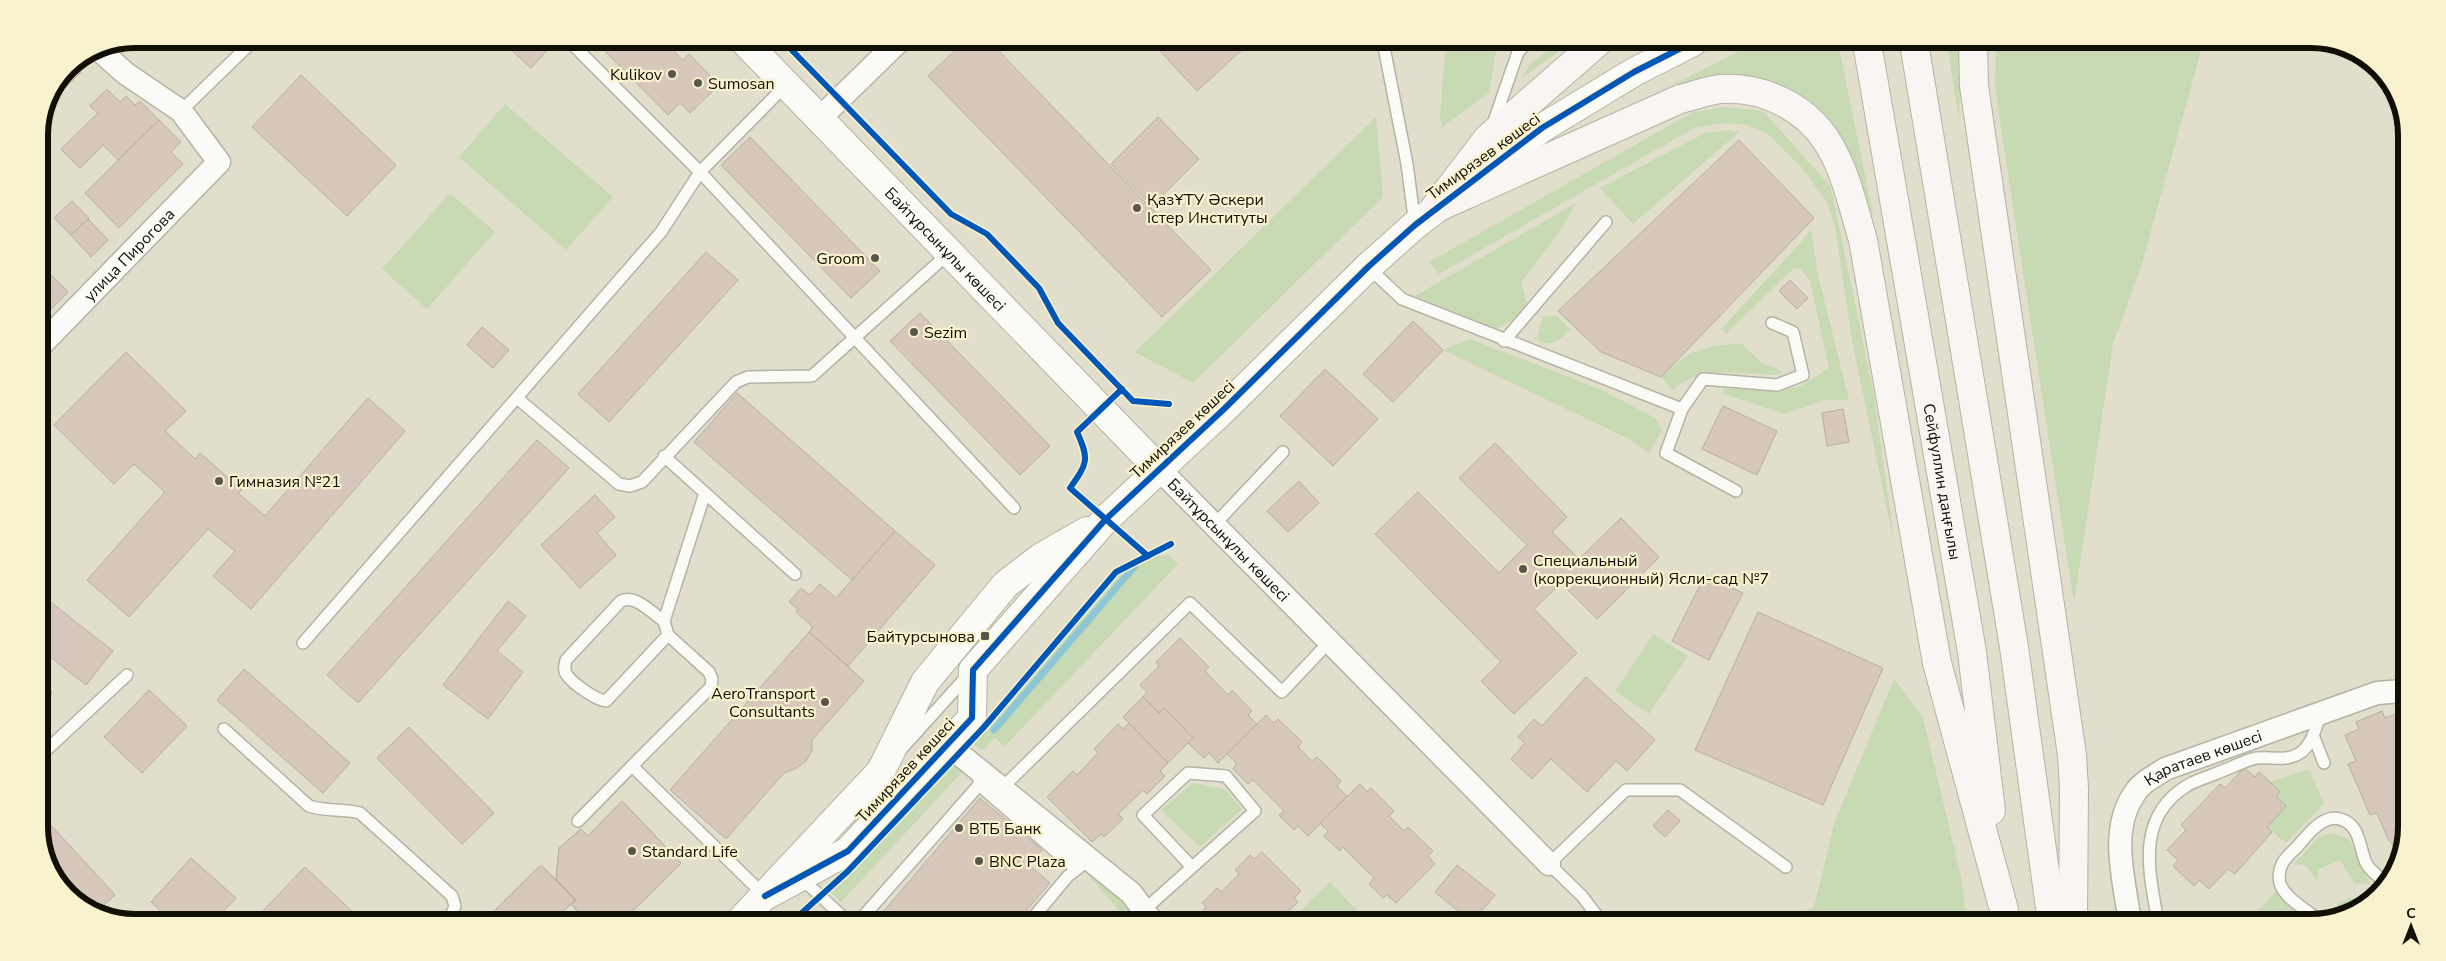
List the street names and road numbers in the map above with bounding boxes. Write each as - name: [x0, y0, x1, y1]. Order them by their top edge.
- street label: Тимирязев көшесі: [1422, 108, 1545, 206]
- street label: Байтұрсынұлы көшесі: [879, 183, 1010, 317]
- street label: улица Пирогова: [79, 204, 180, 307]
- street label: Тимирязев көшесі: [1126, 375, 1240, 484]
- street label: Сейфуллин даңғылы: [1917, 402, 1966, 562]
- street label: Байтұрсынұлы көшесі: [1162, 474, 1294, 607]
- street label: Тимирязев көшесі: [851, 714, 960, 828]
- street label: Қаратаев көшесі: [2140, 725, 2265, 791]

